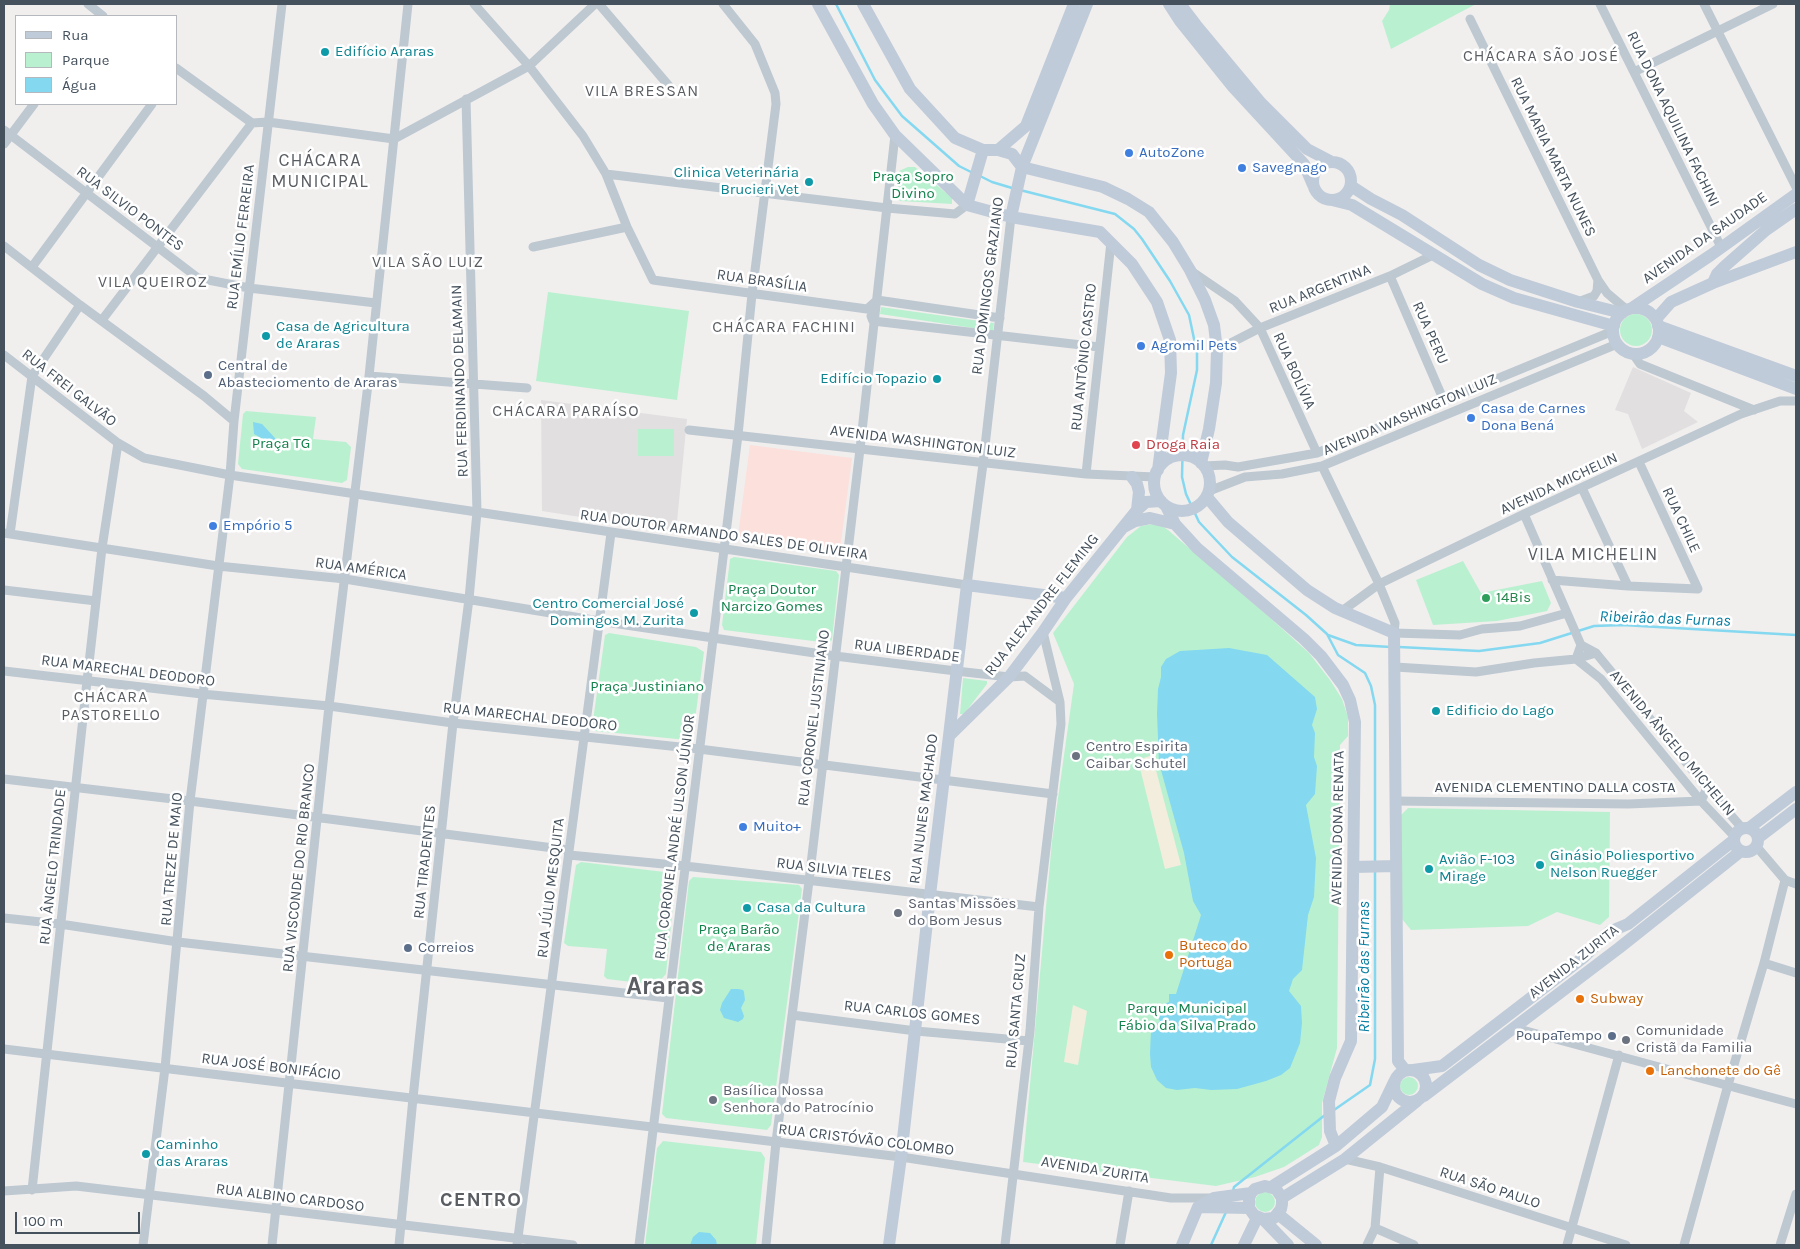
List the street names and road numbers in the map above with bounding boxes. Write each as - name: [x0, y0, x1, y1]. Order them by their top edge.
- street label: RUA DONA AQUILINA FACHINI: [1623, 28, 1723, 210]
- street label: RUA MARIA MARTA NUNES: [1506, 74, 1600, 240]
- street label: RUA SILVIO PONTES: [73, 163, 187, 255]
- street label: RUA EMÍLIO FERREIRA: [223, 163, 259, 311]
- street label: AVENIDA DA SAUDADE: [1639, 188, 1771, 288]
- street label: RUA DOMINGOS GRAZIANO: [968, 196, 1008, 376]
- street label: RUA ARGENTINA: [1267, 260, 1373, 318]
- street label: RUA BRASÍLIA: [715, 266, 809, 296]
- street label: RUA ANTÔNIO CASTRO: [1067, 282, 1101, 432]
- street label: RUA FERDINANDO DELAMAIN: [448, 284, 472, 478]
- street label: RUA PERU: [1408, 299, 1452, 367]
- street label: RUA BOLÍVIA: [1269, 330, 1319, 412]
- street label: RUA FREI GALVÃO: [18, 345, 120, 431]
- street label: AVENIDA WASHINGTON LUIZ: [1320, 370, 1500, 460]
- street label: AVENIDA WASHINGTON LUIZ: [829, 422, 1017, 462]
- street label: AVENIDA MICHELIN: [1497, 449, 1621, 519]
- street label: RUA CHILE: [1658, 484, 1704, 556]
- street label: RUA DOUTOR ARMANDO SALES DE OLIVEIRA: [579, 506, 869, 564]
- street label: RUA ALEXANDRE FLEMING: [981, 531, 1103, 679]
- street label: RUA AMÉRICA: [314, 554, 408, 584]
- street label: RUA CORONEL JUSTINIANO: [794, 629, 834, 807]
- street label: RUA LIBERDADE: [853, 636, 961, 666]
- street label: RUA MARECHAL DEODORO: [40, 651, 216, 691]
- street label: AVENIDA ÂNGELO MICHELIN: [1606, 666, 1738, 820]
- street label: RUA MARECHAL DEODORO: [442, 699, 618, 735]
- street label: RUA CORONEL ANDRÉ ULSON JÚNIOR: [651, 713, 699, 961]
- street label: RUA NUNES MACHADO: [906, 733, 942, 885]
- street label: AVENIDA DONA RENATA: [1328, 750, 1348, 906]
- street label: RUA VISCONDE DO RIO BRANCO: [279, 763, 319, 973]
- street label: AVENIDA CLEMENTINO DALLA COSTA: [1434, 779, 1676, 797]
- street label: RUA ÂNGELO TRINDADE: [36, 788, 70, 946]
- street label: RUA TREZE DE MAIO: [157, 791, 187, 927]
- street label: RUA TIRADENTES: [410, 804, 440, 920]
- street label: RUA JÚLIO MESQUITA: [533, 817, 569, 959]
- street label: RUA SILVIA TELES: [775, 854, 893, 886]
- street label: AVENIDA ZURITA: [1525, 921, 1623, 1003]
- street label: RUA SANTA CRUZ: [1002, 953, 1030, 1069]
- street label: RUA CARLOS GOMES: [843, 997, 981, 1029]
- street label: RUA JOSÉ BONIFÁCIO: [200, 1050, 342, 1084]
- street label: RUA CRISTÓVÃO COLOMBO: [777, 1120, 955, 1160]
- street label: AVENIDA ZURITA: [1040, 1153, 1150, 1187]
- street label: RUA SÃO PAULO: [1437, 1163, 1543, 1213]
- street label: RUA ALBINO CARDOSO: [215, 1180, 365, 1216]

